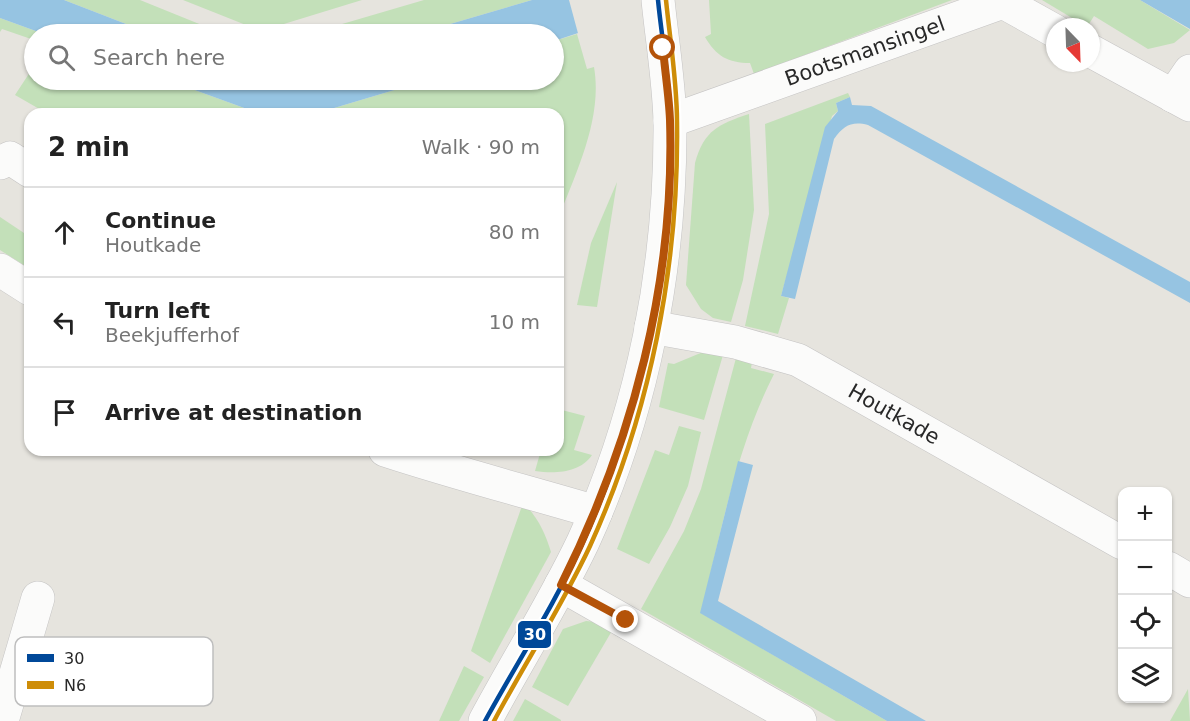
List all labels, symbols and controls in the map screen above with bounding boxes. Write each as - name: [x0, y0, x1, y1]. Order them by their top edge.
- street label: Bootsmansingel: [782, 12, 948, 91]
- north arrow: [1046, 18, 1100, 72]
- search box: [24, 24, 564, 90]
- route start: [649, 34, 675, 60]
- icon: search: [45, 41, 78, 74]
- text: Search here: [93, 45, 225, 70]
- text: 2 min: [48, 132, 130, 162]
- text: Walk · 90 m: [422, 135, 540, 159]
- text: Continue: [105, 208, 216, 233]
- icon: ahead: [48, 216, 81, 249]
- text: 80 m: [489, 220, 540, 244]
- text: Houtkade: [105, 233, 201, 257]
- text: Turn left: [105, 298, 210, 323]
- icon: left: [48, 306, 81, 339]
- text: 10 m: [489, 310, 540, 334]
- text: Beekjufferhof: [105, 323, 239, 347]
- street label: Houtkade: [844, 379, 944, 449]
- icon: arrive: [48, 396, 81, 429]
- text: Arrive at destination: [105, 400, 362, 425]
- map controls: [1118, 487, 1172, 703]
- button: +: [1118, 487, 1172, 541]
- button: −: [1118, 541, 1172, 595]
- button: locate: [1118, 595, 1172, 649]
- route end: [612, 606, 638, 632]
- line badge: 30: [517, 620, 552, 649]
- text: 30: [524, 625, 546, 644]
- legend: [15, 637, 213, 706]
- text: 30: [64, 649, 84, 668]
- button: layers: [1118, 649, 1172, 703]
- text: N6: [64, 676, 86, 695]

